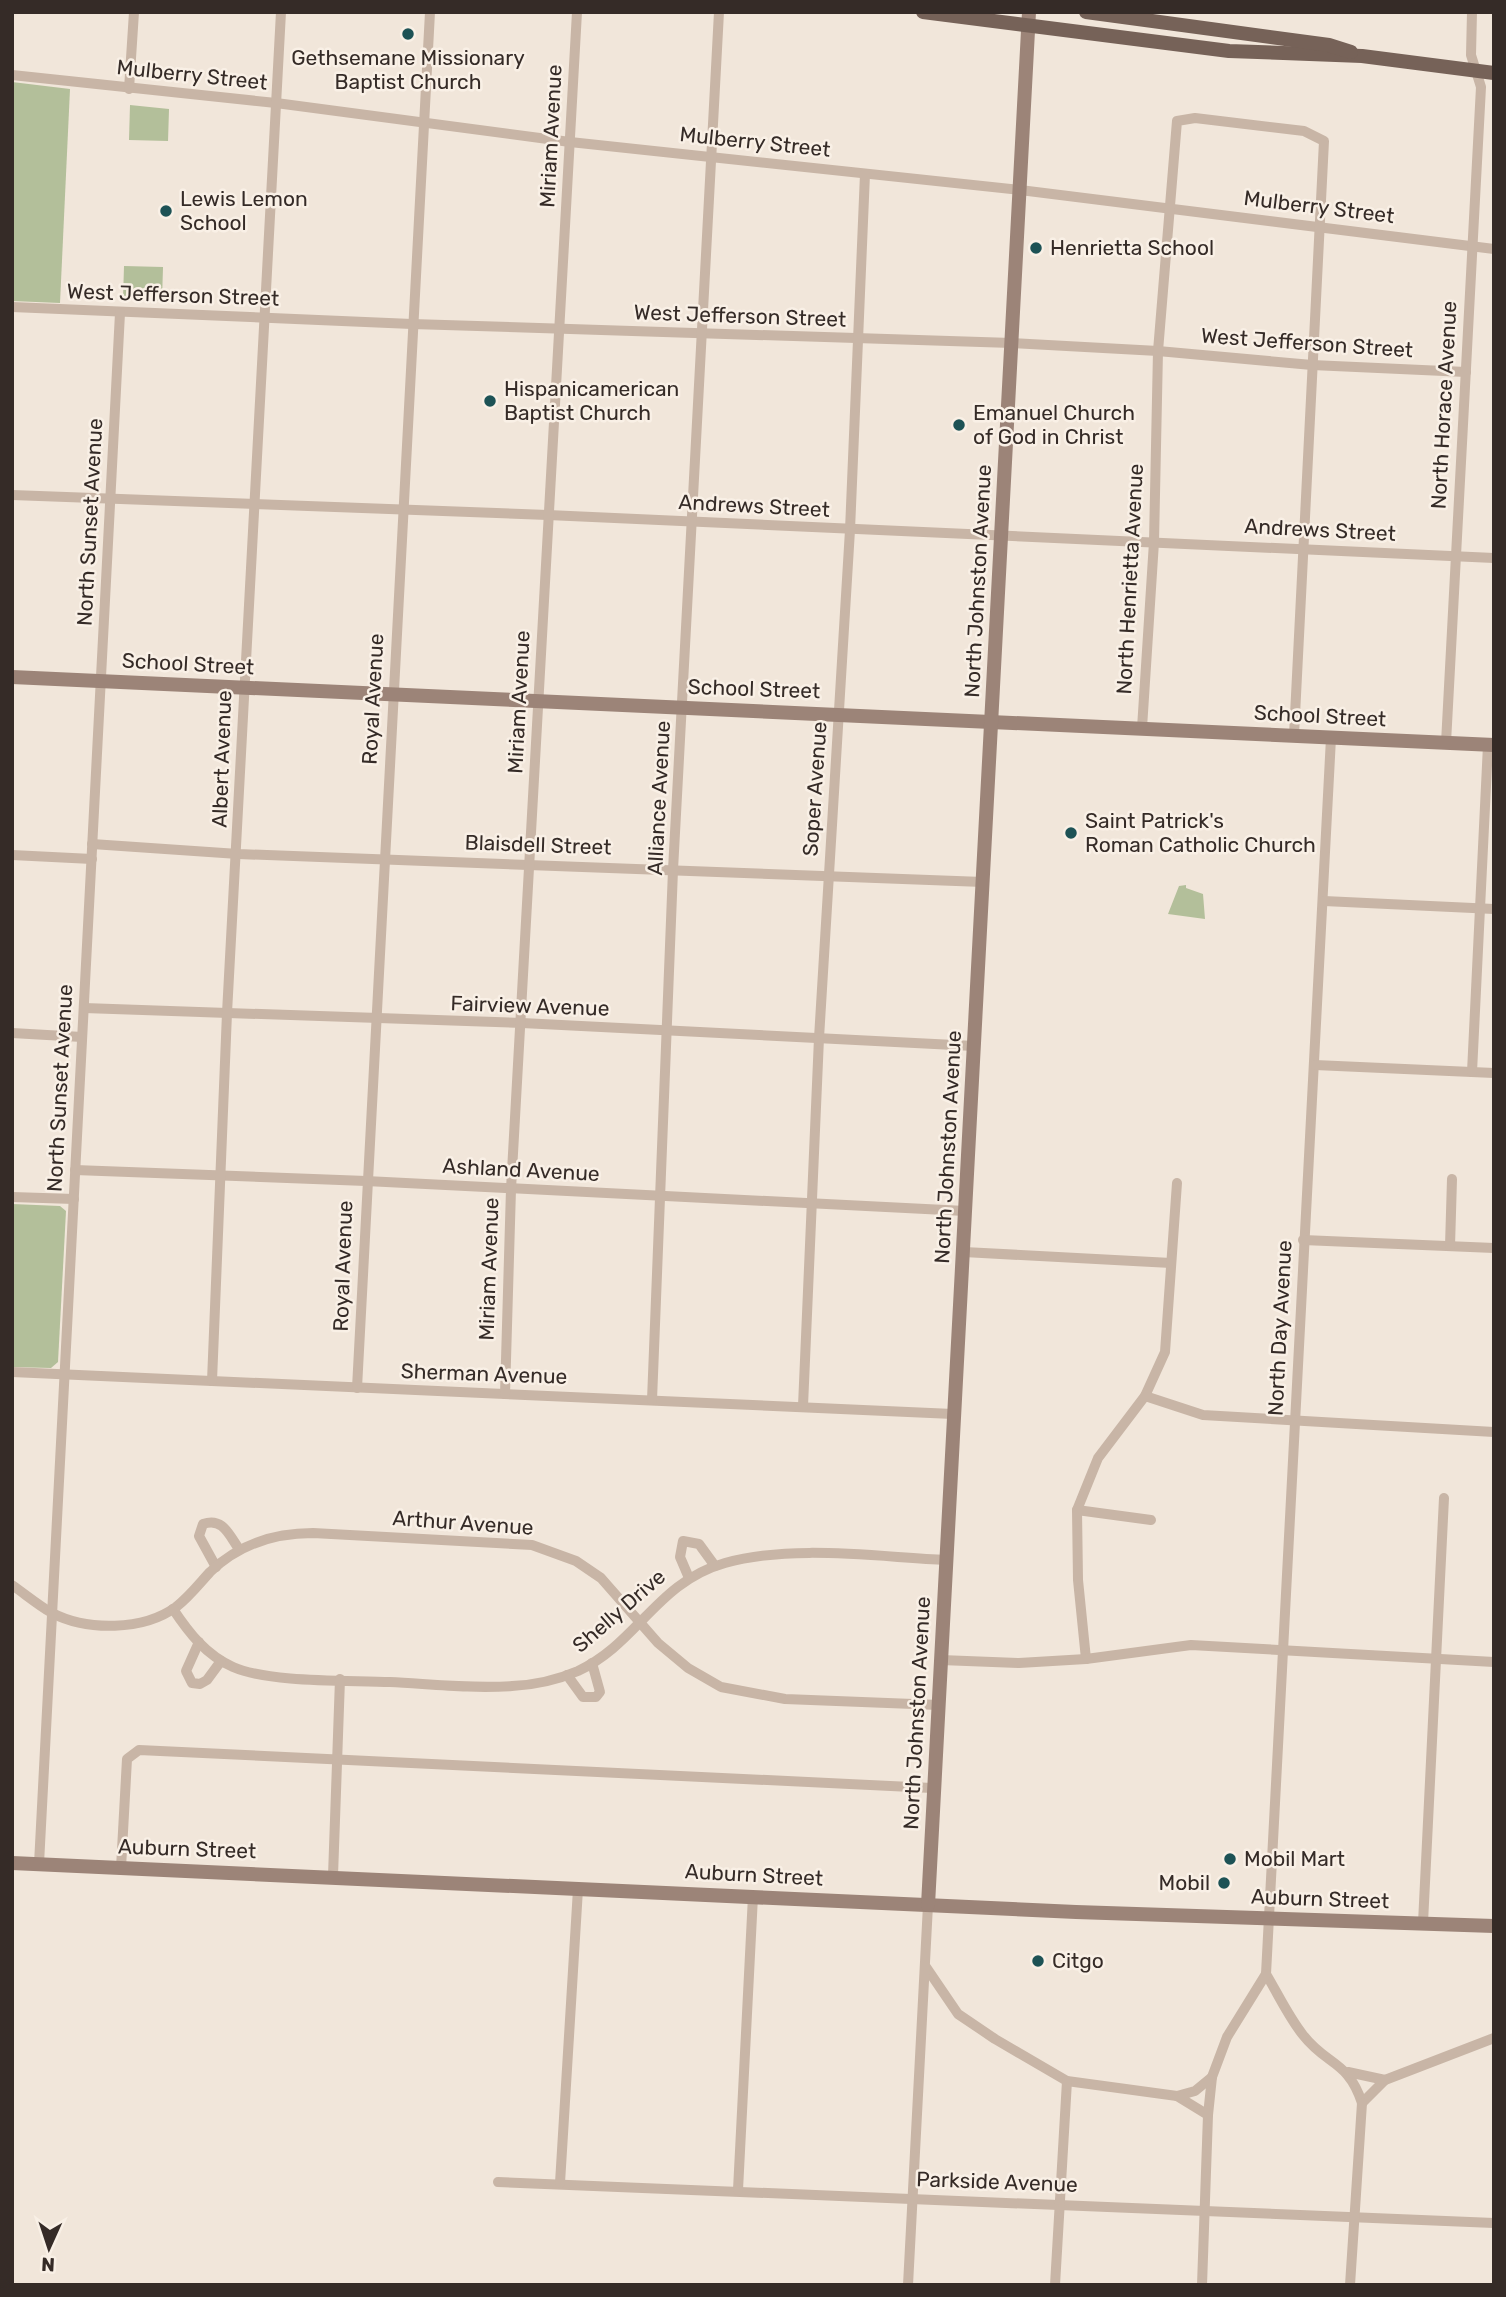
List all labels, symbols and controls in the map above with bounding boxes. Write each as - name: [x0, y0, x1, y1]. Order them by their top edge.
- marker: Gethsemane Missionary Baptist Church: [400, 26, 416, 42]
- place label: Gethsemane Missionary Baptist Church: [291, 45, 525, 94]
- street label: Mulberry Street: [115, 54, 269, 95]
- street label: Miriam Avenue: [534, 64, 567, 208]
- street label: Mulberry Street: [678, 121, 832, 162]
- street label: Mulberry Street: [1242, 185, 1396, 228]
- place label: Lewis Lemon School: [180, 186, 308, 235]
- marker: Lewis Lemon School: [158, 203, 174, 219]
- place label: Henrietta School: [1050, 235, 1214, 260]
- marker: Henrietta School: [1028, 240, 1044, 256]
- street label: West Jefferson Street: [66, 278, 280, 311]
- street label: West Jefferson Street: [633, 299, 847, 332]
- street label: North Horace Avenue: [1426, 300, 1461, 510]
- street label: West Jefferson Street: [1200, 323, 1414, 362]
- place label: Hispanicamerican Baptist Church: [504, 376, 679, 425]
- marker: Hispanicamerican Baptist Church: [482, 393, 498, 409]
- place label: Emanuel Church of God in Christ: [973, 400, 1135, 449]
- street label: North Sunset Avenue: [72, 417, 107, 626]
- marker: Emanuel Church of God in Christ: [951, 417, 967, 433]
- street label: North Henrietta Avenue: [1111, 463, 1148, 695]
- street label: North Johnston Avenue: [959, 464, 996, 698]
- street label: Andrews Street: [678, 489, 830, 522]
- street label: Andrews Street: [1244, 513, 1396, 546]
- street label: Miriam Avenue: [502, 630, 535, 774]
- street label: Royal Avenue: [357, 633, 388, 765]
- street label: School Street: [121, 648, 255, 679]
- street label: School Street: [687, 674, 821, 703]
- street label: Albert Avenue: [207, 690, 236, 828]
- street label: School Street: [1253, 700, 1387, 731]
- street label: Alliance Avenue: [642, 720, 675, 876]
- street label: Soper Avenue: [797, 721, 832, 857]
- place label: Saint Patrick's Roman Catholic Church: [1085, 808, 1316, 857]
- marker: Saint Patrick's Roman Catholic Church: [1063, 825, 1079, 841]
- street label: Blaisdell Street: [464, 829, 612, 860]
- street label: North Sunset Avenue: [42, 983, 77, 1192]
- street label: Fairview Avenue: [450, 990, 610, 1021]
- street label: North Johnston Avenue: [929, 1030, 966, 1264]
- street label: Ashland Avenue: [442, 1153, 600, 1186]
- street label: Miriam Avenue: [474, 1197, 503, 1341]
- street label: Royal Avenue: [328, 1200, 357, 1332]
- street label: North Day Avenue: [1262, 1240, 1297, 1416]
- street label: Sherman Avenue: [400, 1358, 568, 1389]
- street label: Arthur Avenue: [392, 1505, 534, 1540]
- street label: Shelly Drive: [567, 1564, 670, 1658]
- street label: North Johnston Avenue: [898, 1596, 935, 1830]
- street label: Auburn Street: [117, 1834, 257, 1863]
- place label: Mobil Mart: [1244, 1846, 1345, 1871]
- marker: Mobil Mart: [1222, 1851, 1238, 1867]
- street label: Auburn Street: [684, 1858, 824, 1891]
- place label: Mobil: [1159, 1870, 1210, 1895]
- marker: Mobil: [1216, 1875, 1232, 1891]
- street label: Auburn Street: [1250, 1884, 1390, 1913]
- place label: Citgo: [1052, 1948, 1104, 1973]
- marker: Citgo: [1030, 1953, 1046, 1969]
- street label: Parkside Avenue: [916, 2166, 1078, 2197]
- north arrow: [14, 2213, 84, 2283]
- text: N: [41, 2253, 56, 2276]

